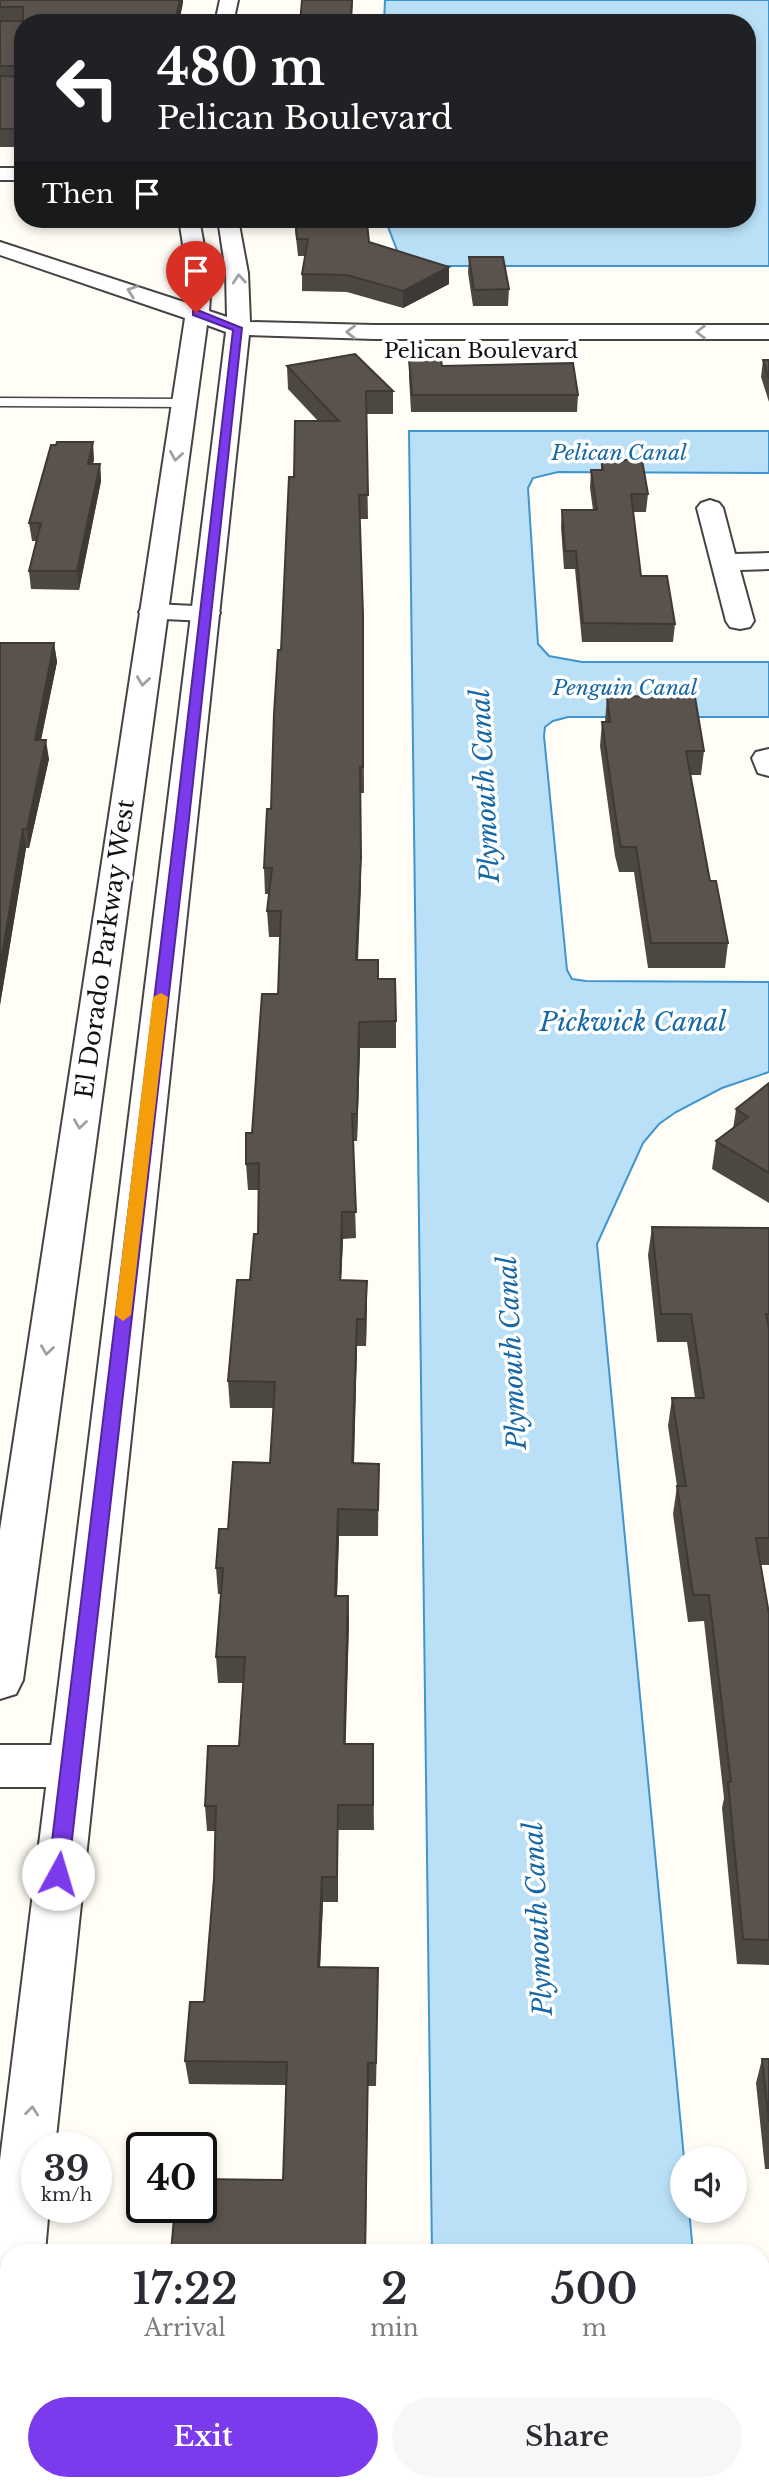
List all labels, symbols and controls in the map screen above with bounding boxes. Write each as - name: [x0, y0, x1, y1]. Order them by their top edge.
- text: 480 m: [157, 37, 325, 98]
- icon: left: [42, 42, 133, 133]
- text: Pelican Boulevard: [157, 98, 453, 138]
- icon: arrive: [128, 175, 166, 213]
- text: Then: [42, 178, 114, 210]
- pin: [166, 241, 226, 313]
- icon: arrive: [177, 252, 215, 290]
- one-way arrow: [231, 273, 246, 285]
- one-way arrow: [126, 285, 138, 299]
- one-way arrow: [345, 324, 356, 339]
- one-way arrow: [695, 324, 706, 340]
- street label: Pelican Boulevard: [384, 338, 578, 364]
- water label: Pelican Canal: [550, 440, 687, 466]
- one-way arrow: [169, 450, 184, 462]
- one-way arrow: [136, 675, 151, 687]
- water label: Penguin Canal: [552, 675, 698, 701]
- water label: Plymouth Canal: [464, 688, 506, 885]
- street label: El Dorado Parkway West: [69, 797, 140, 1100]
- water label: Pickwick Canal: [539, 1006, 727, 1038]
- one-way arrow: [72, 1119, 87, 1130]
- water label: Plymouth Canal: [491, 1255, 533, 1452]
- one-way arrow: [40, 1344, 55, 1356]
- water label: Plymouth Canal: [517, 1821, 559, 2018]
- position arrow: [21, 1837, 95, 1911]
- one-way arrow: [24, 2105, 39, 2116]
- speed limit sign: 40: [126, 2132, 217, 2223]
- map controls: [670, 2146, 747, 2223]
- button: sound: [670, 2146, 747, 2223]
- text: 39: [44, 2147, 89, 2190]
- text: km/h: [41, 2184, 92, 2206]
- text: 17:22: [132, 2263, 238, 2315]
- text: 2: [381, 2263, 408, 2315]
- text: 500: [551, 2263, 638, 2315]
- text: Arrival: [144, 2314, 226, 2342]
- text: min: [370, 2314, 419, 2342]
- text: m: [582, 2314, 607, 2342]
- button: Exit: [28, 2397, 378, 2477]
- button: Share: [392, 2397, 742, 2477]

